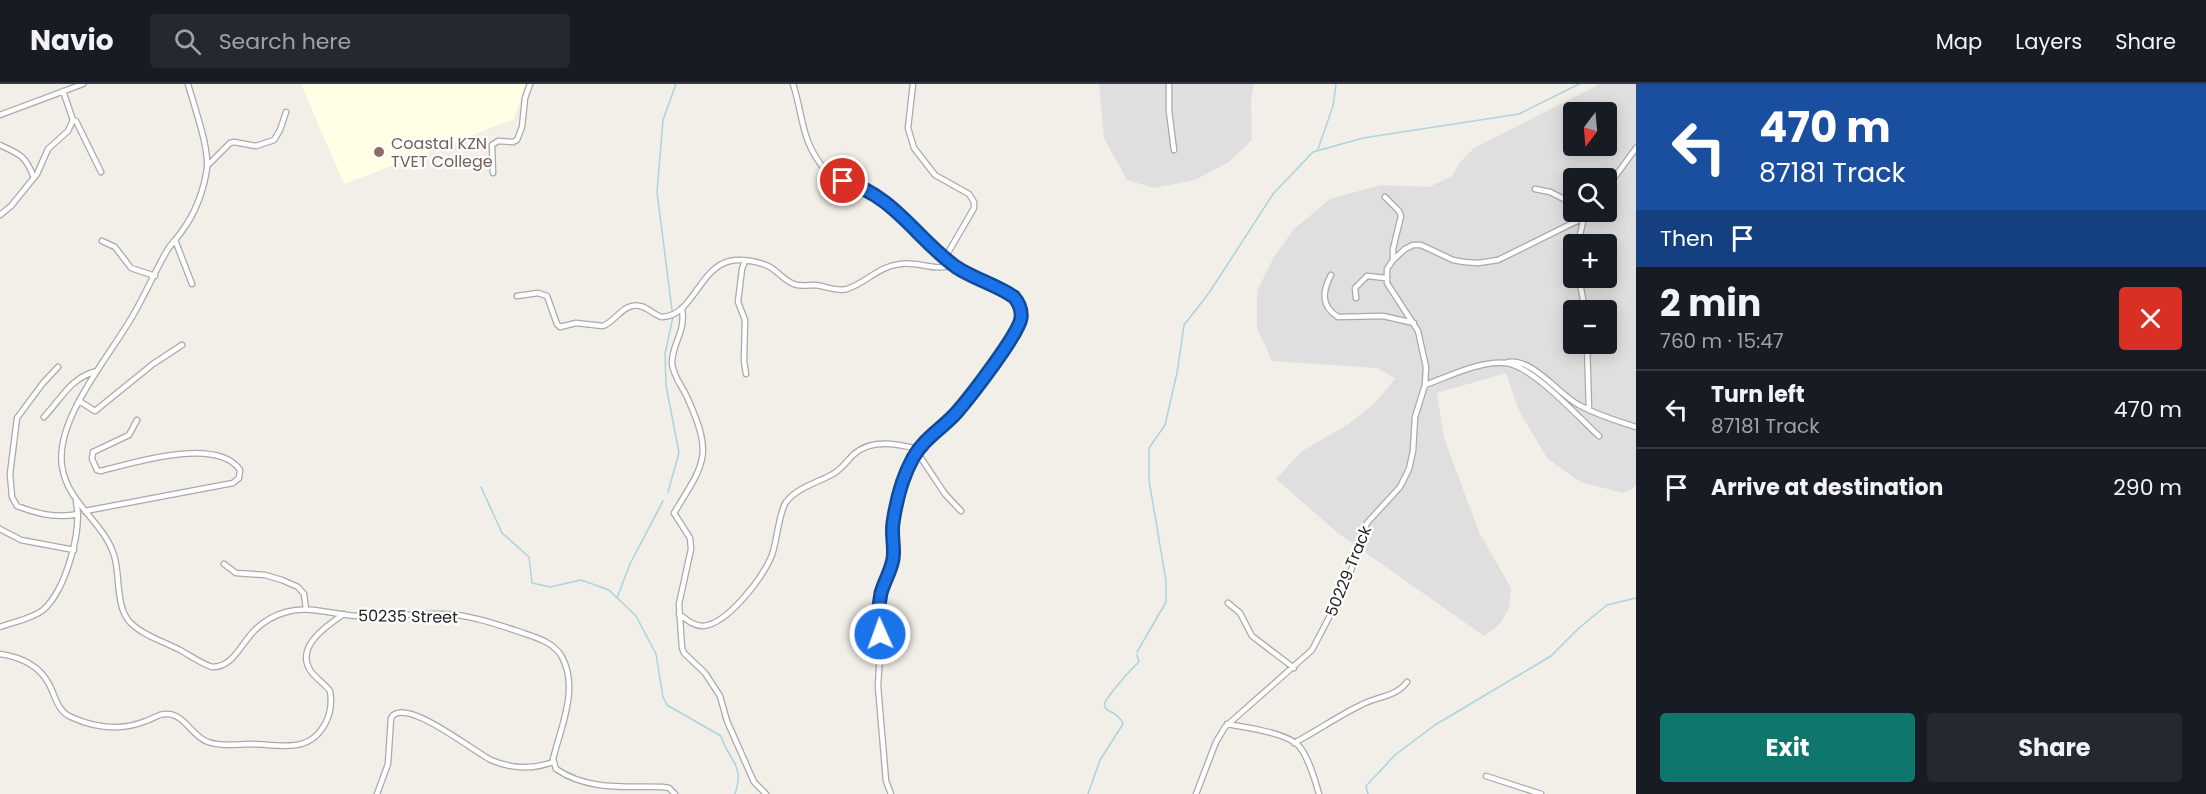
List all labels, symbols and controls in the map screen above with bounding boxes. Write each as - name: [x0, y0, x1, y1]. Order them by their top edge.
- search box: [150, 14, 570, 68]
- text: Navio: [30, 21, 114, 60]
- icon: search: [171, 25, 204, 58]
- text: Search here: [219, 26, 351, 57]
- text: Map: [1936, 27, 1982, 56]
- text: Layers: [2015, 27, 2082, 56]
- text: Share: [2115, 27, 2176, 56]
- text: 470 m: [1759, 98, 1891, 157]
- north arrow: [1563, 102, 1617, 156]
- map controls: [1563, 102, 1617, 354]
- icon: left: [1660, 108, 1738, 186]
- place label: Coastal KZN TVET College: [391, 132, 493, 173]
- marker: Coastal KZN TVET College: [372, 145, 386, 159]
- text: 87181 Track: [1759, 154, 1906, 191]
- pin: [817, 155, 868, 206]
- icon: arrive: [826, 164, 859, 197]
- button: search: [1563, 168, 1617, 222]
- icon: arrive: [1726, 222, 1759, 255]
- text: Then: [1660, 223, 1714, 254]
- button: +: [1563, 234, 1617, 288]
- text: 2 min: [1660, 278, 1761, 329]
- button: close: [2119, 287, 2182, 350]
- button: −: [1563, 300, 1617, 354]
- text: 760 m · 15:47: [1660, 327, 1784, 355]
- text: Turn left: [1711, 379, 1805, 410]
- icon: left: [1660, 393, 1693, 426]
- text: 470 m: [2114, 394, 2182, 425]
- text: 87181 Track: [1711, 412, 1820, 440]
- icon: arrive: [1660, 471, 1693, 504]
- text: Arrive at destination: [1711, 472, 1943, 503]
- text: 290 m: [2113, 472, 2182, 503]
- street label: 50229 Track: [1320, 522, 1377, 620]
- position arrow: [848, 602, 912, 666]
- street label: 50235 Street: [358, 604, 458, 629]
- button: Exit: [1660, 713, 1915, 782]
- button: Share: [1927, 713, 2182, 782]

